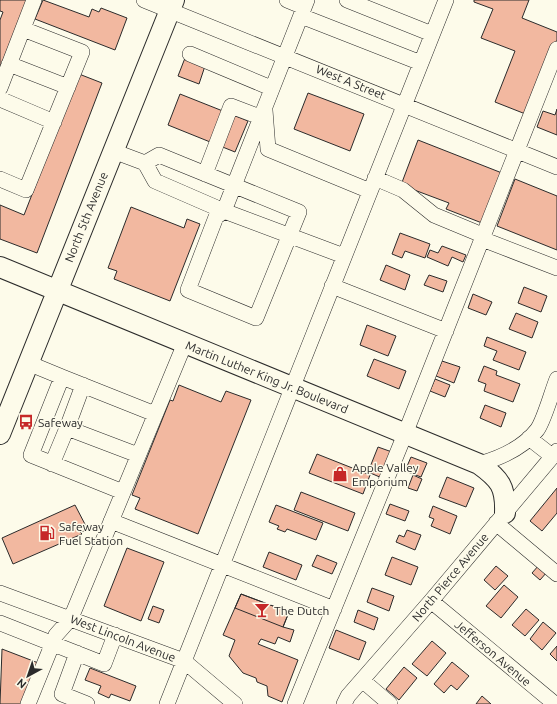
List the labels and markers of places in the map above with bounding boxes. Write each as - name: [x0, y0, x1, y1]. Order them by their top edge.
- bus stop icon: Safeway: [17, 413, 35, 431]
- place label: Safeway: [38, 416, 83, 429]
- place label: Apple Valley Emporium: [352, 461, 419, 488]
- shop icon: Apple Valley Emporium: [331, 465, 349, 483]
- place label: Safeway Fuel Station: [59, 520, 123, 547]
- fuel station icon: Safeway Fuel Station: [38, 524, 56, 542]
- bar icon: The Dutch: [253, 601, 271, 619]
- place label: The Dutch: [274, 604, 329, 617]

